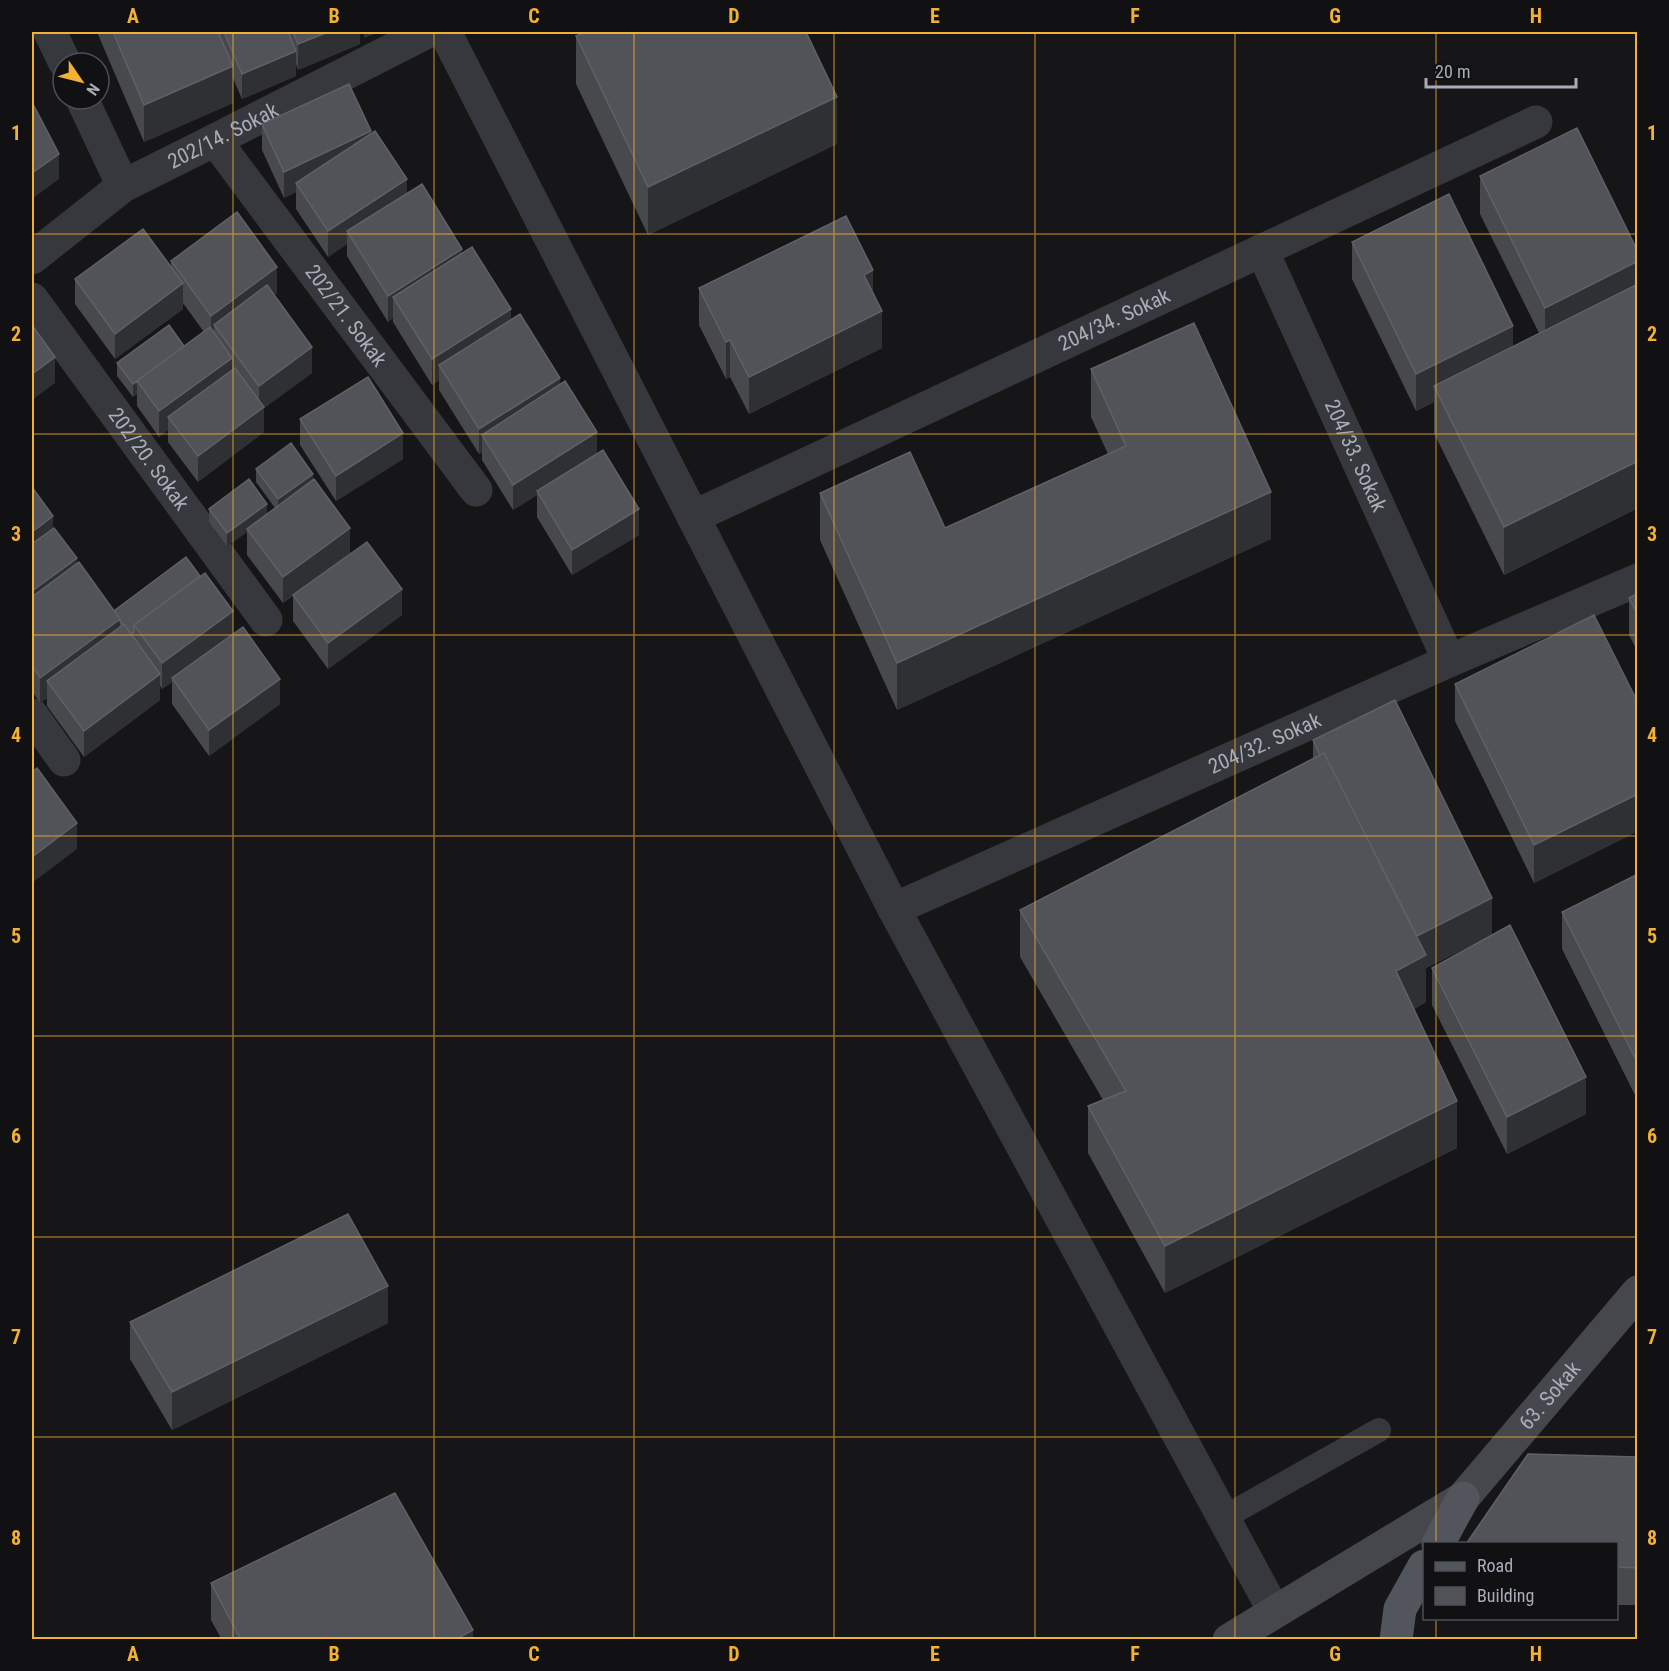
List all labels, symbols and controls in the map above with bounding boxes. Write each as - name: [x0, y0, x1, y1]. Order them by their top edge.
- text: A: [127, 4, 139, 28]
- text: B: [328, 4, 340, 28]
- text: C: [528, 4, 540, 28]
- text: D: [728, 4, 740, 28]
- text: E: [930, 4, 940, 28]
- text: F: [1130, 4, 1140, 28]
- text: G: [1329, 4, 1341, 28]
- text: H: [1530, 4, 1542, 28]
- north arrow: [51, 51, 111, 111]
- scale bar: [1426, 51, 1576, 89]
- text: 20 m: [1435, 61, 1470, 82]
- text: N: [82, 80, 103, 99]
- street label: 202/14. Sokak: [164, 98, 283, 174]
- text: 1: [11, 121, 21, 145]
- text: 1: [1647, 121, 1657, 145]
- street label: 202/21. Sokak: [300, 260, 392, 371]
- street label: 204/34. Sokak: [1054, 283, 1174, 356]
- text: 2: [11, 322, 21, 346]
- text: 2: [1647, 322, 1657, 346]
- street label: 204/33. Sokak: [1320, 396, 1392, 516]
- street label: 202/20. Sokak: [103, 403, 194, 515]
- text: 3: [11, 522, 21, 546]
- text: 3: [1647, 522, 1657, 546]
- street label: 204/32. Sokak: [1205, 708, 1325, 779]
- text: 4: [11, 723, 21, 747]
- text: 4: [1647, 723, 1657, 747]
- text: 5: [11, 924, 21, 948]
- text: 5: [1647, 924, 1657, 948]
- text: 6: [11, 1124, 21, 1148]
- text: 6: [1647, 1124, 1657, 1148]
- text: 7: [11, 1325, 21, 1349]
- text: 7: [1647, 1325, 1657, 1349]
- street label: 63. Sokak: [1514, 1356, 1586, 1435]
- text: 8: [11, 1526, 21, 1550]
- text: 8: [1647, 1526, 1657, 1550]
- legend: [1423, 1542, 1618, 1620]
- text: Road: [1477, 1555, 1513, 1576]
- text: Building: [1477, 1585, 1534, 1606]
- text: A: [127, 1642, 139, 1666]
- text: B: [328, 1642, 340, 1666]
- text: C: [528, 1642, 540, 1666]
- text: D: [728, 1642, 740, 1666]
- text: E: [930, 1642, 940, 1666]
- text: F: [1130, 1642, 1140, 1666]
- text: G: [1329, 1642, 1341, 1666]
- text: H: [1530, 1642, 1542, 1666]

